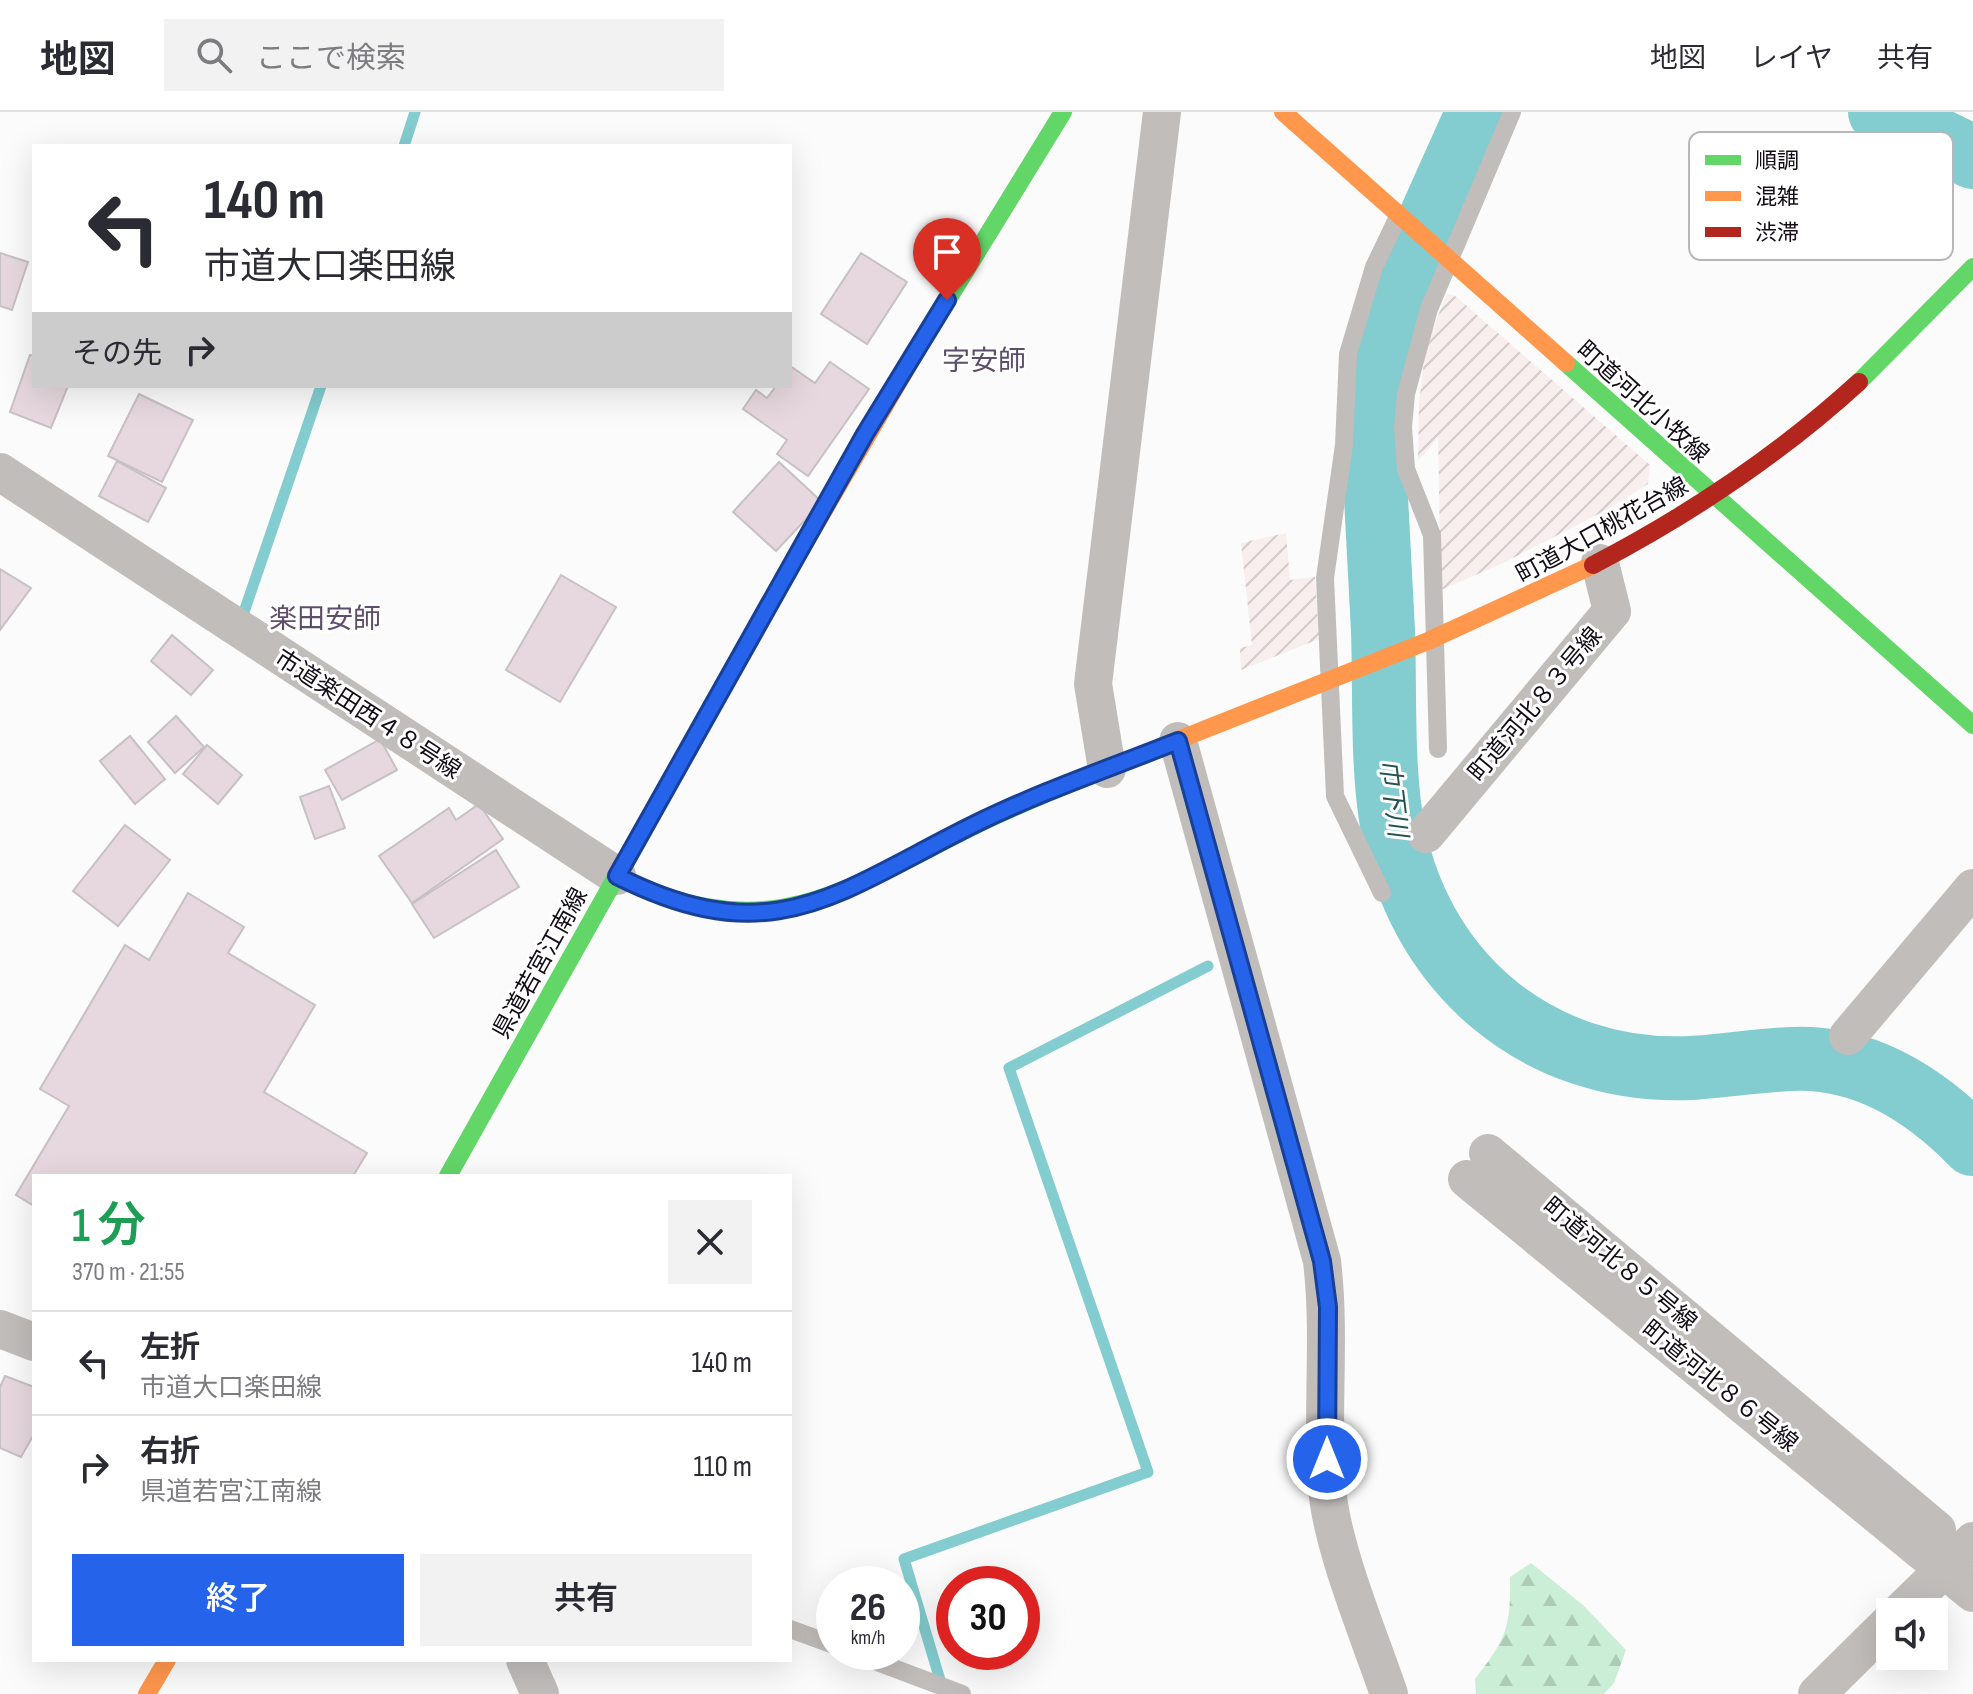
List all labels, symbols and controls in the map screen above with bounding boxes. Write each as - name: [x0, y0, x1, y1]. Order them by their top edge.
- search box: [164, 19, 724, 91]
- icon: search: [192, 33, 236, 77]
- text: 地図: [40, 38, 116, 83]
- text: ここで検索: [256, 41, 406, 77]
- text: 地図: [1650, 42, 1706, 75]
- text: レイヤ: [1750, 42, 1833, 75]
- text: 共有: [1877, 42, 1933, 75]
- legend: [1689, 132, 1953, 260]
- text: 順調: [1755, 148, 1799, 175]
- text: 140 m: [204, 168, 325, 235]
- icon: left: [72, 176, 176, 280]
- text: 混雑: [1755, 184, 1799, 211]
- pin: [913, 218, 981, 300]
- text: 渋滞: [1755, 220, 1799, 247]
- icon: arrive: [925, 230, 969, 274]
- text: 市道大口楽田線: [204, 246, 456, 289]
- icon: right: [178, 328, 222, 372]
- street label: 町道河北小牧線: [1571, 335, 1715, 469]
- text: その先: [72, 336, 162, 372]
- district label: 字安師: [942, 345, 1026, 378]
- street label: 町道大口桃花台線: [1511, 471, 1693, 590]
- district label: 楽田安師: [269, 603, 381, 636]
- street label: 町道河北８３号線: [1463, 621, 1608, 787]
- street label: 市道楽田西４８号線: [269, 643, 466, 785]
- water label: 巾下川: [1372, 758, 1413, 842]
- street label: 県道若宮江南線: [487, 883, 594, 1044]
- street label: 町道河北８５号線: [1537, 1192, 1703, 1337]
- text: 1 分: [72, 1198, 146, 1255]
- button: close: [668, 1200, 752, 1284]
- text: 370 m · 21:55: [72, 1257, 185, 1288]
- street label: 町道河北８６号線: [1636, 1315, 1803, 1458]
- text: 左折: [140, 1330, 200, 1366]
- icon: left: [72, 1341, 116, 1385]
- text: 140 m: [692, 1345, 752, 1381]
- text: 市道大口楽田線: [140, 1373, 322, 1404]
- position arrow: [1285, 1417, 1369, 1501]
- text: 右折: [140, 1434, 200, 1470]
- icon: right: [72, 1445, 116, 1489]
- text: 110 m: [694, 1449, 752, 1485]
- text: 県道若宮江南線: [140, 1477, 322, 1508]
- button: 終了: [72, 1554, 404, 1646]
- button: 共有: [420, 1554, 752, 1646]
- speed limit sign: 30: [936, 1566, 1040, 1670]
- text: 26: [850, 1584, 886, 1632]
- map controls: [1876, 1598, 1948, 1670]
- button: sound: [1876, 1598, 1948, 1670]
- text: km/h: [851, 1626, 885, 1650]

